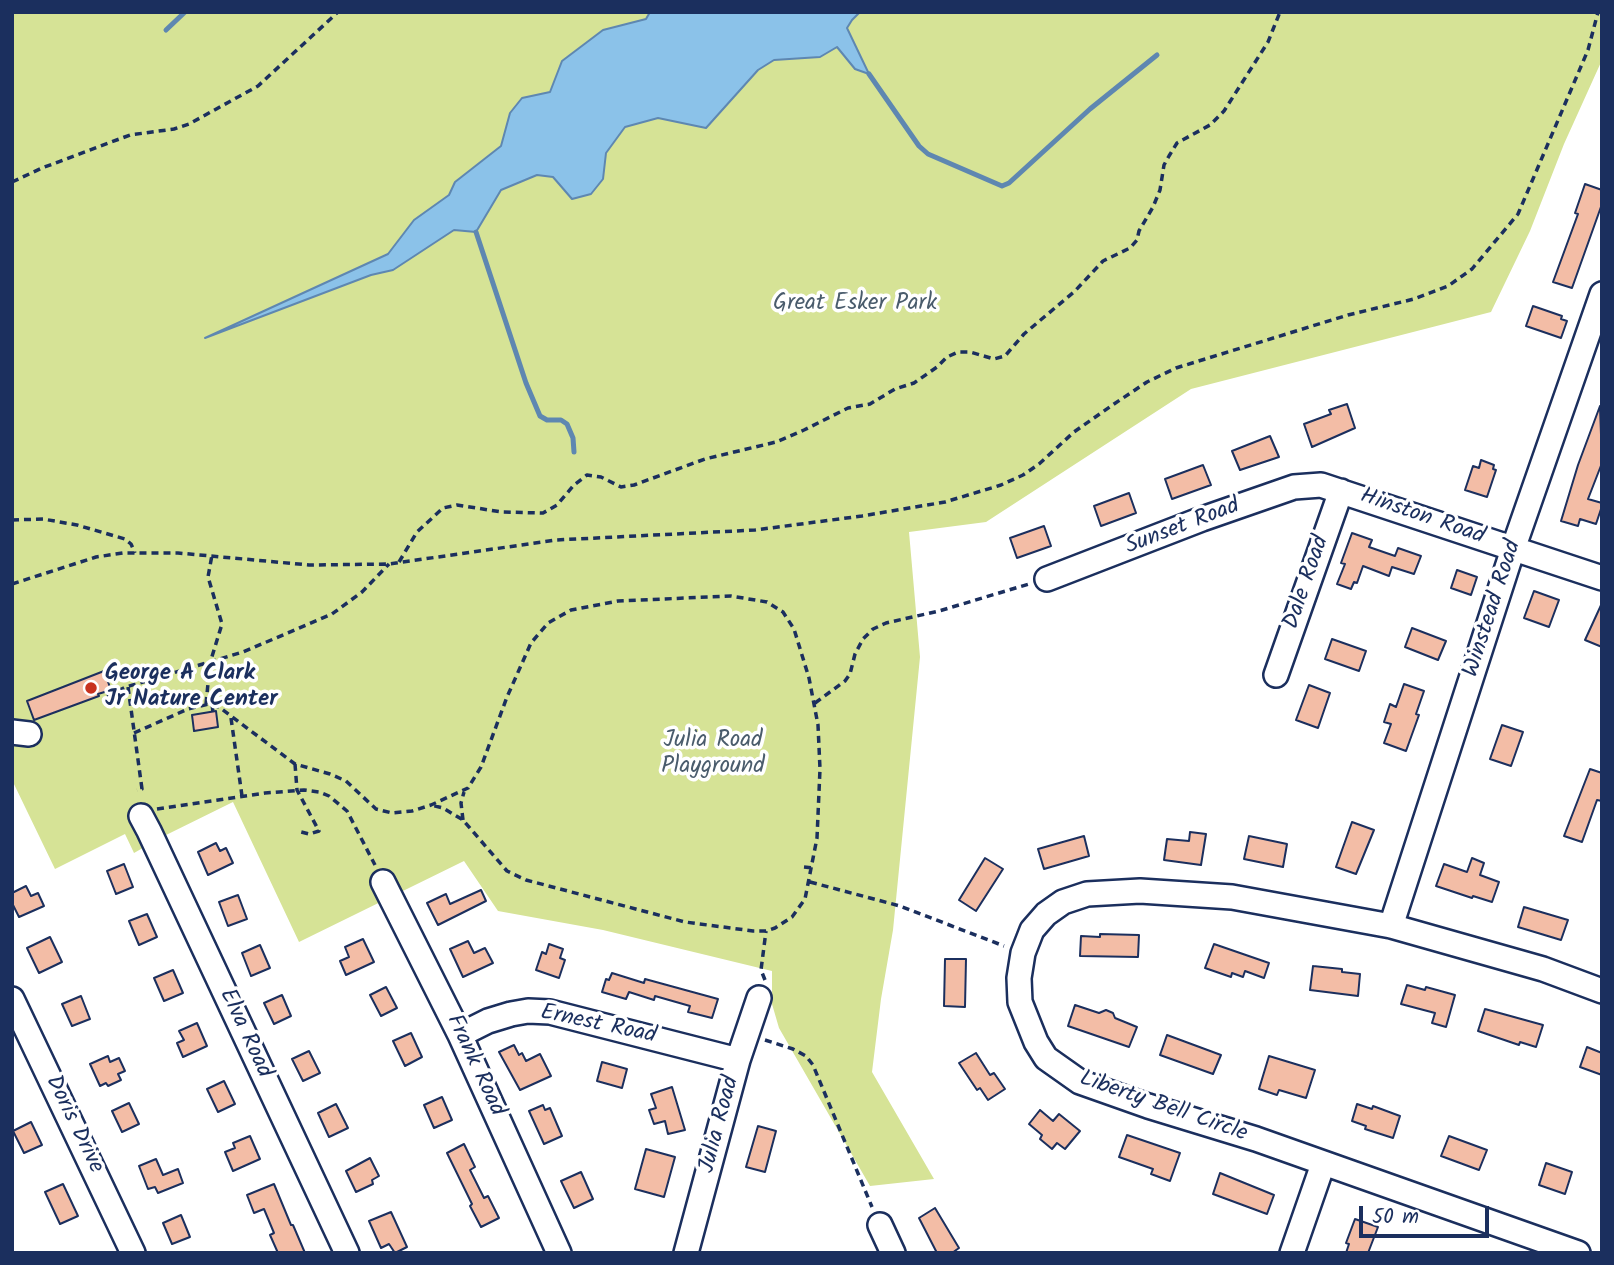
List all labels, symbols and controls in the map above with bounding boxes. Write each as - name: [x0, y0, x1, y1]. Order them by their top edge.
- park label: Great Esker Park: [773, 291, 937, 319]
- street label: Hinston Road: [1356, 484, 1488, 552]
- street label: Sunset Road: [1122, 494, 1244, 562]
- street label: Dale Road: [1279, 533, 1337, 633]
- street label: Winstead Road: [1459, 537, 1529, 681]
- place label: George A Clark Jr Nature Center: [105, 661, 278, 715]
- marker: George A Clark Jr Nature Center: [83, 680, 99, 696]
- park label: Julia Road Playground: [661, 728, 765, 782]
- street label: Elva Road: [211, 985, 277, 1083]
- street label: Ernest Road: [538, 1000, 658, 1052]
- street label: Frank Road: [438, 1011, 510, 1121]
- street label: Liberty Bell Circle: [1076, 1066, 1250, 1150]
- street label: Doris Drive: [38, 1072, 108, 1178]
- street label: Julia Road: [695, 1074, 747, 1176]
- scale bar: [1362, 1192, 1492, 1236]
- text: 50 m: [1372, 1201, 1419, 1234]

